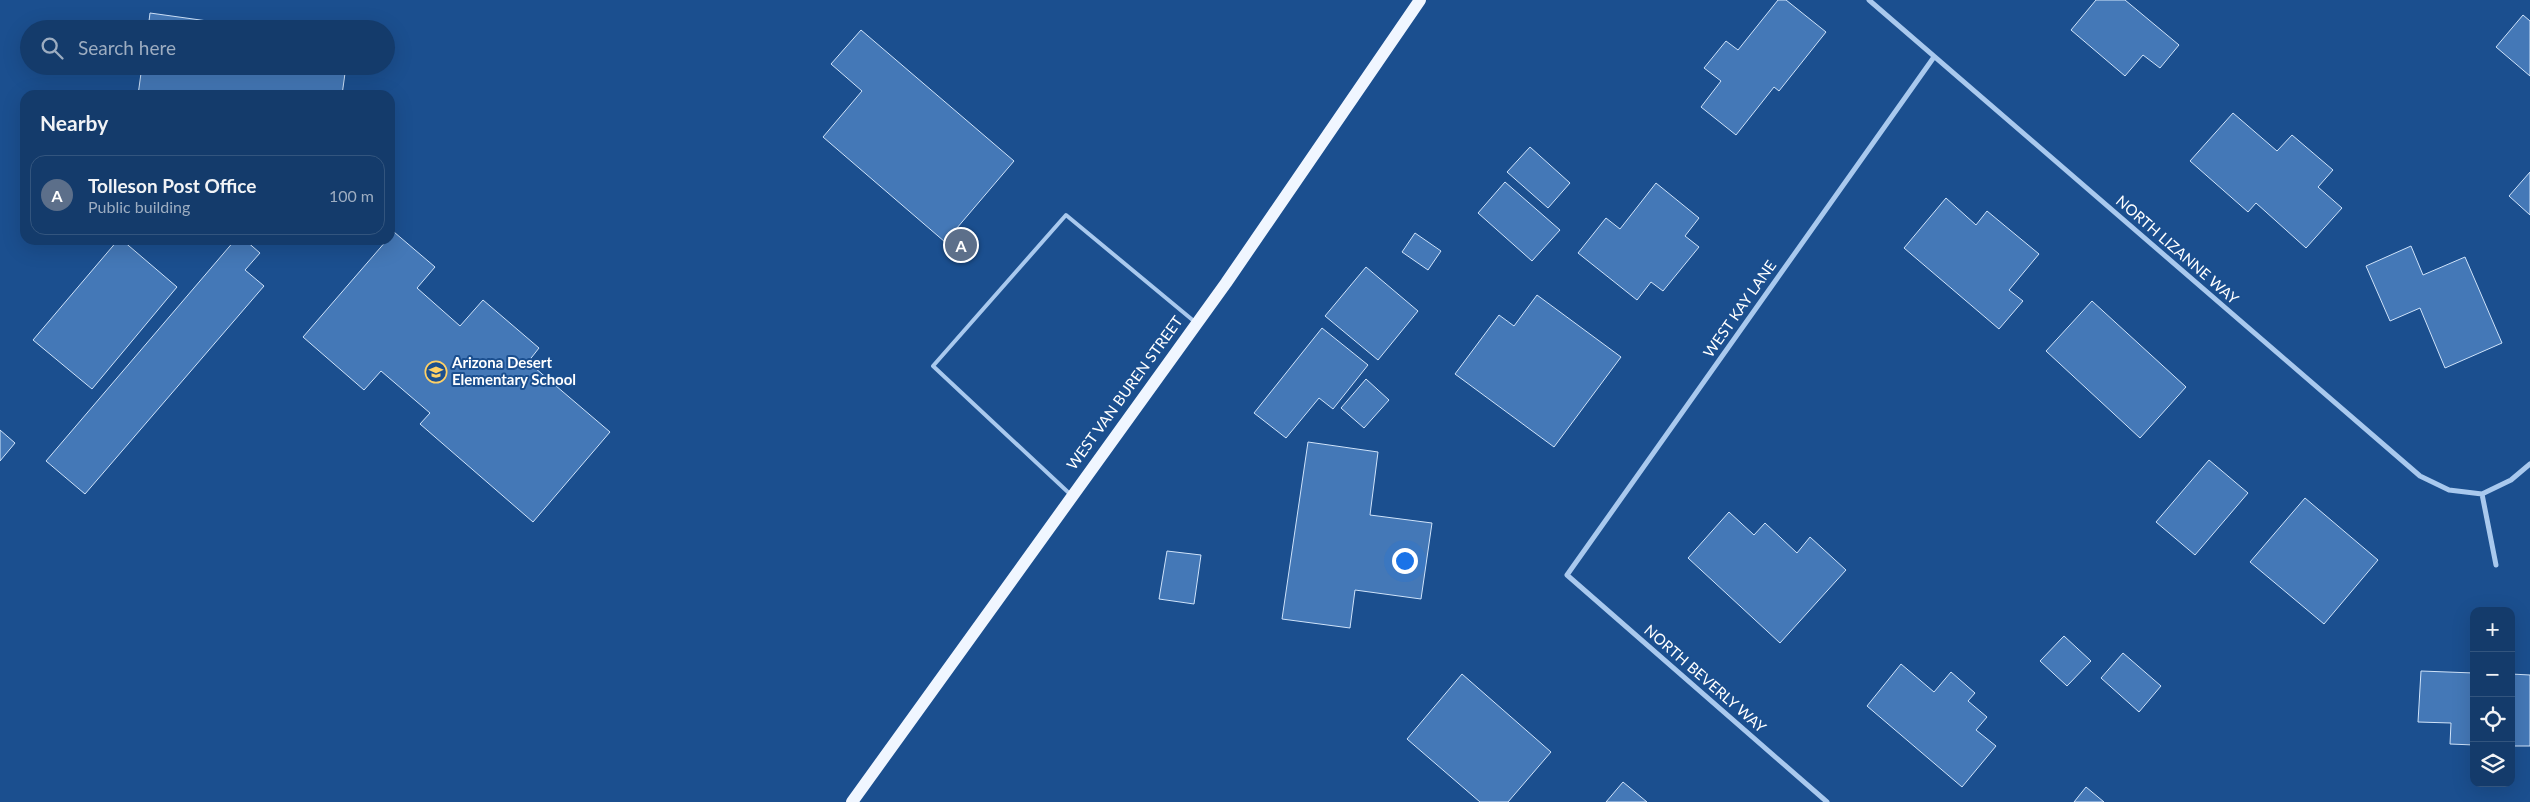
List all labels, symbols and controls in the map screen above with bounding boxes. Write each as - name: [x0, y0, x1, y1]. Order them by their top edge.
- search box: [20, 20, 395, 75]
- icon: search: [38, 34, 66, 62]
- text: Search here: [78, 36, 176, 59]
- text: Nearby: [40, 110, 108, 135]
- text: Tolleson Post Office: [88, 174, 256, 197]
- text: A: [51, 186, 63, 205]
- text: 100 m: [329, 186, 374, 205]
- street label: NORTH LIZANNE WAY: [2113, 191, 2243, 308]
- text: Public building: [88, 197, 190, 216]
- pin: A: [945, 226, 977, 264]
- street label: WEST KAY LANE: [1699, 256, 1779, 360]
- street label: WEST VAN BUREN STREET: [1062, 312, 1186, 473]
- place label: Arizona Desert Elementary School: [451, 353, 576, 388]
- school or university icon: Arizona Desert Elementary School: [424, 360, 448, 384]
- your location: [1392, 548, 1418, 574]
- map controls: [2470, 607, 2515, 787]
- button: +: [2470, 607, 2515, 652]
- street label: NORTH BEVERLY WAY: [1641, 621, 1771, 736]
- button: −: [2470, 652, 2515, 697]
- button: locate: [2470, 697, 2515, 742]
- button: layers: [2470, 742, 2515, 787]

